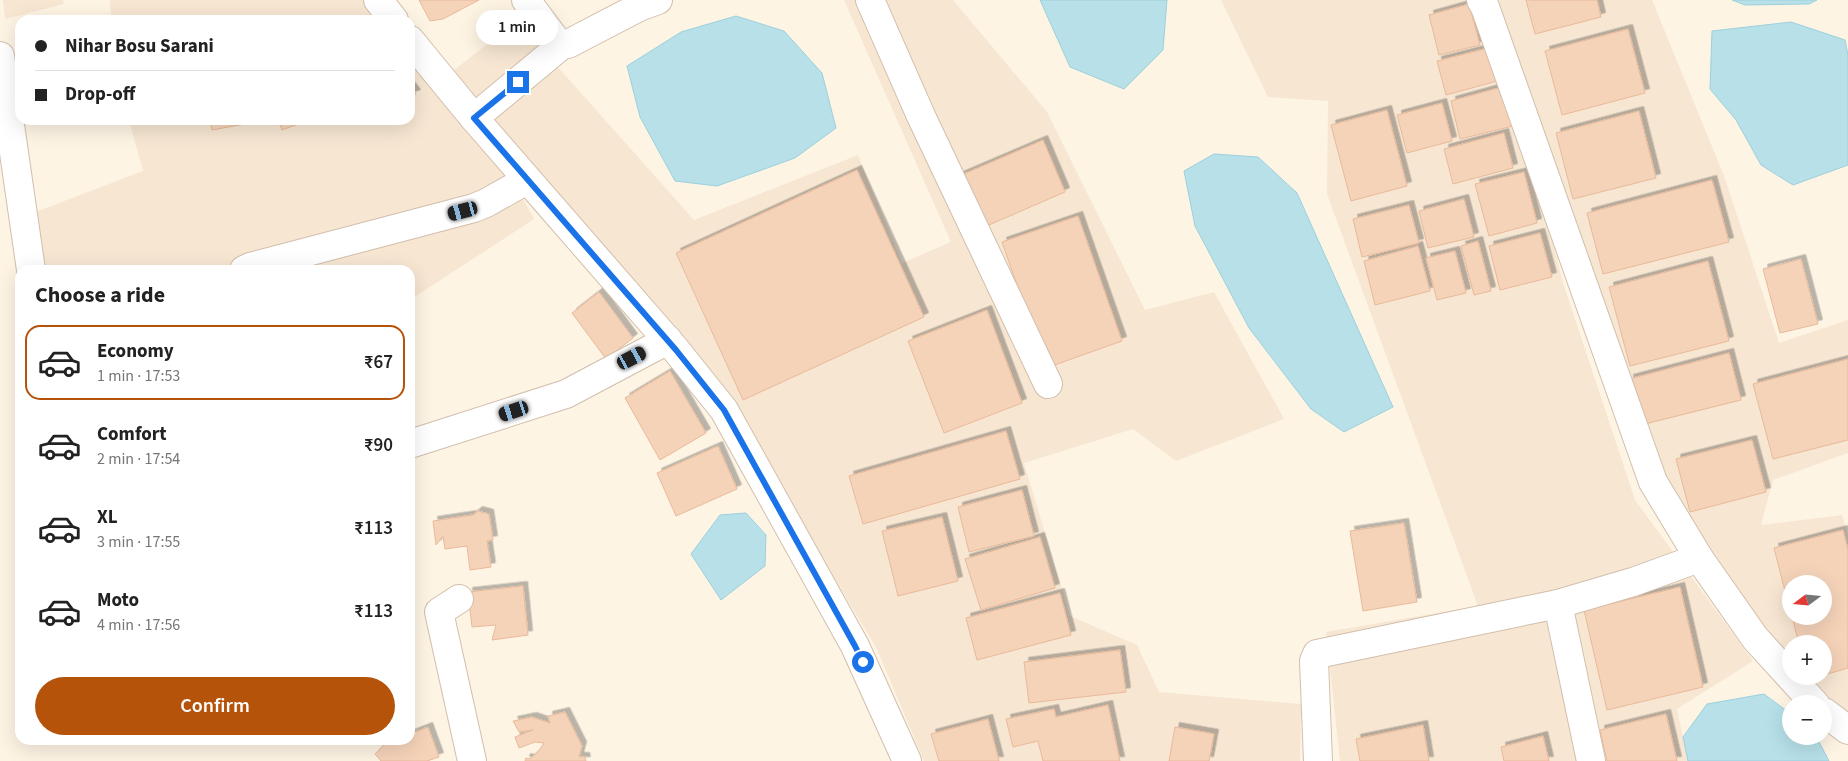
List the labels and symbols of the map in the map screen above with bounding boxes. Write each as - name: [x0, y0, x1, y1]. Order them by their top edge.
- callout: 1 min: [477, 9, 559, 44]
- route end: [507, 71, 529, 93]
- car: [446, 200, 479, 222]
- car: [615, 344, 648, 372]
- car: [497, 399, 530, 423]
- north arrow: [1782, 575, 1832, 625]
- route start: [852, 651, 874, 673]

